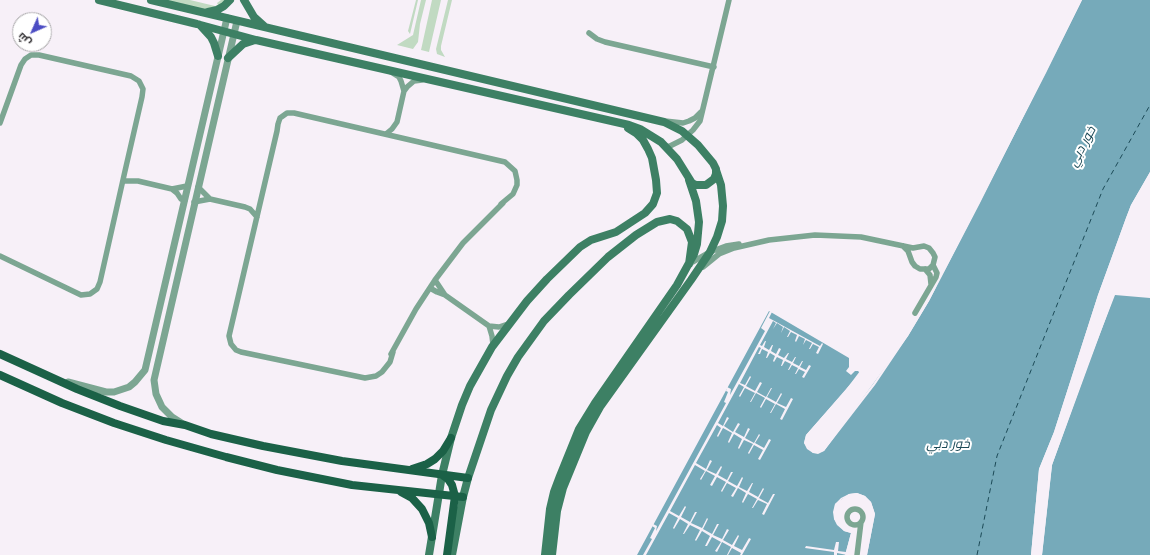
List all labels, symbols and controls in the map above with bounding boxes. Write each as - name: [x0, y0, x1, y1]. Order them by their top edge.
- north arrow: [12, 12, 52, 52]
- text: ش: [14, 29, 35, 50]
- water label: خور دبي: [1066, 124, 1100, 170]
- water label: خور دبي: [926, 437, 970, 453]

